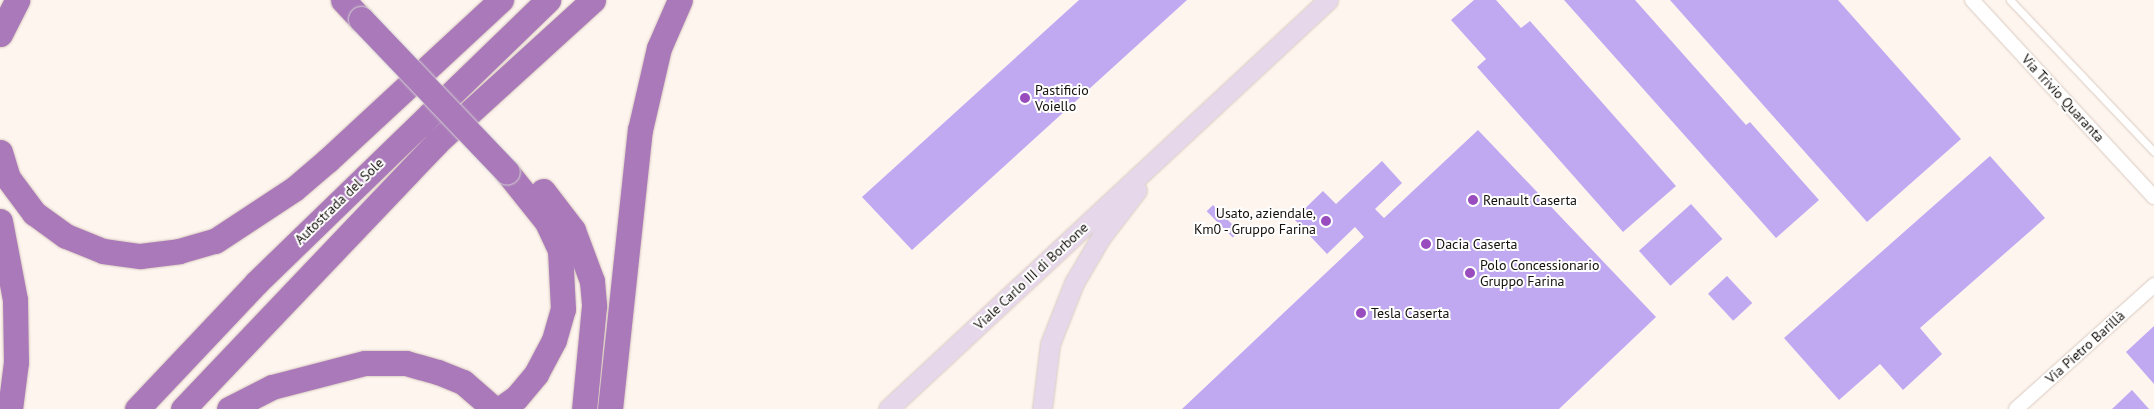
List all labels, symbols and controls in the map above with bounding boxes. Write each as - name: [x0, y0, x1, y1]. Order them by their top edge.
- street label: Via Trivio Quaranta: [2018, 51, 2108, 145]
- place label: Pastificio Voiello: [1035, 82, 1089, 114]
- marker: Pastificio Voiello: [1019, 92, 1031, 104]
- street label: Autostrada del Sole: [291, 154, 387, 248]
- place label: Renault Caserta: [1483, 192, 1577, 208]
- marker: Renault Caserta: [1467, 194, 1479, 206]
- place label: Usato, aziendale, Km0 - Gruppo Farina: [1192, 205, 1316, 238]
- marker: Usato, aziendale, Km0 - Gruppo Farina: [1320, 215, 1332, 227]
- street label: Viale Carlo III di Borbone: [971, 219, 1091, 333]
- place label: Dacia Caserta: [1436, 236, 1517, 252]
- marker: Dacia Caserta: [1420, 238, 1432, 250]
- place label: Polo Concessionario Gruppo Farina: [1480, 257, 1600, 290]
- marker: Polo Concessionario Gruppo Farina: [1464, 267, 1476, 279]
- place label: Tesla Caserta: [1371, 305, 1449, 321]
- marker: Tesla Caserta: [1355, 307, 1367, 319]
- street label: Via Pietro Barillà: [2042, 307, 2128, 387]

